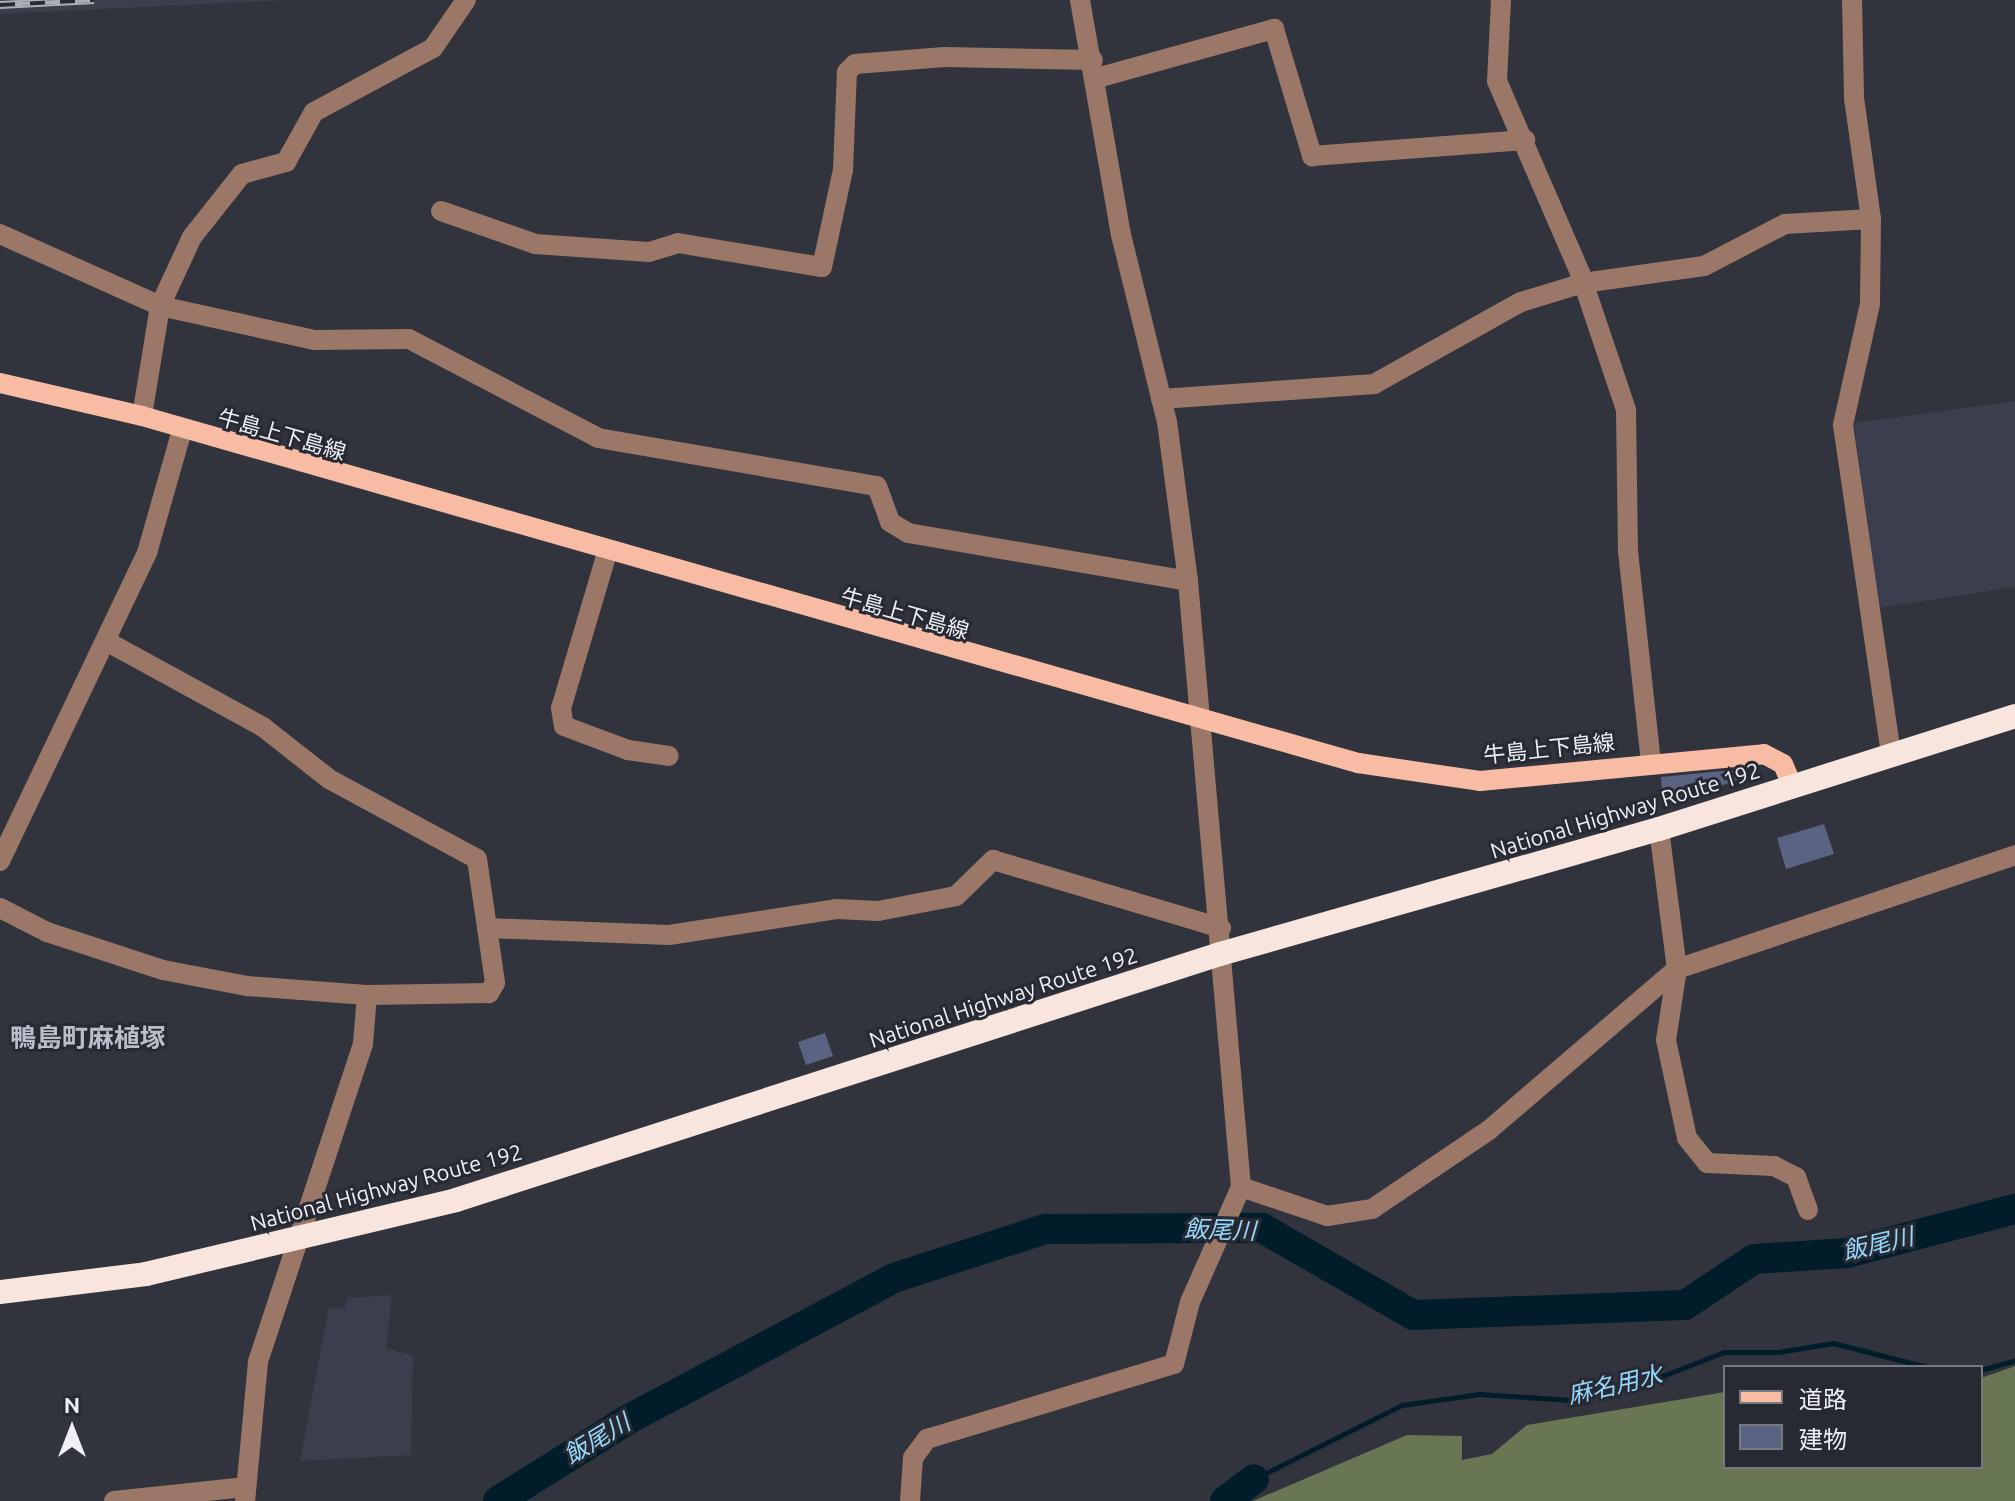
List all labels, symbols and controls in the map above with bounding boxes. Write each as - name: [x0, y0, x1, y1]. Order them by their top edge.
- street label: 牛島上下島線: [215, 403, 349, 465]
- street label: 牛島上下島線: [838, 582, 972, 644]
- street label: 牛島上下島線: [1482, 728, 1616, 768]
- street label: National Highway Route 192: [1487, 756, 1763, 864]
- street label: National Highway Route 192: [866, 941, 1140, 1053]
- district label: 鴨島町麻植塚: [10, 1022, 166, 1054]
- street label: National Highway Route 192: [247, 1138, 525, 1236]
- water label: 飯尾川: [1184, 1214, 1256, 1246]
- water label: 飯尾川: [1840, 1222, 1916, 1266]
- water label: 麻名用水: [1565, 1360, 1665, 1410]
- legend: [1723, 1365, 1983, 1469]
- text: 道路: [1799, 1386, 1847, 1413]
- north arrow: [32, 1389, 112, 1469]
- text: N: [64, 1392, 80, 1417]
- water label: 飯尾川: [559, 1408, 635, 1470]
- text: 建物: [1799, 1426, 1847, 1453]

